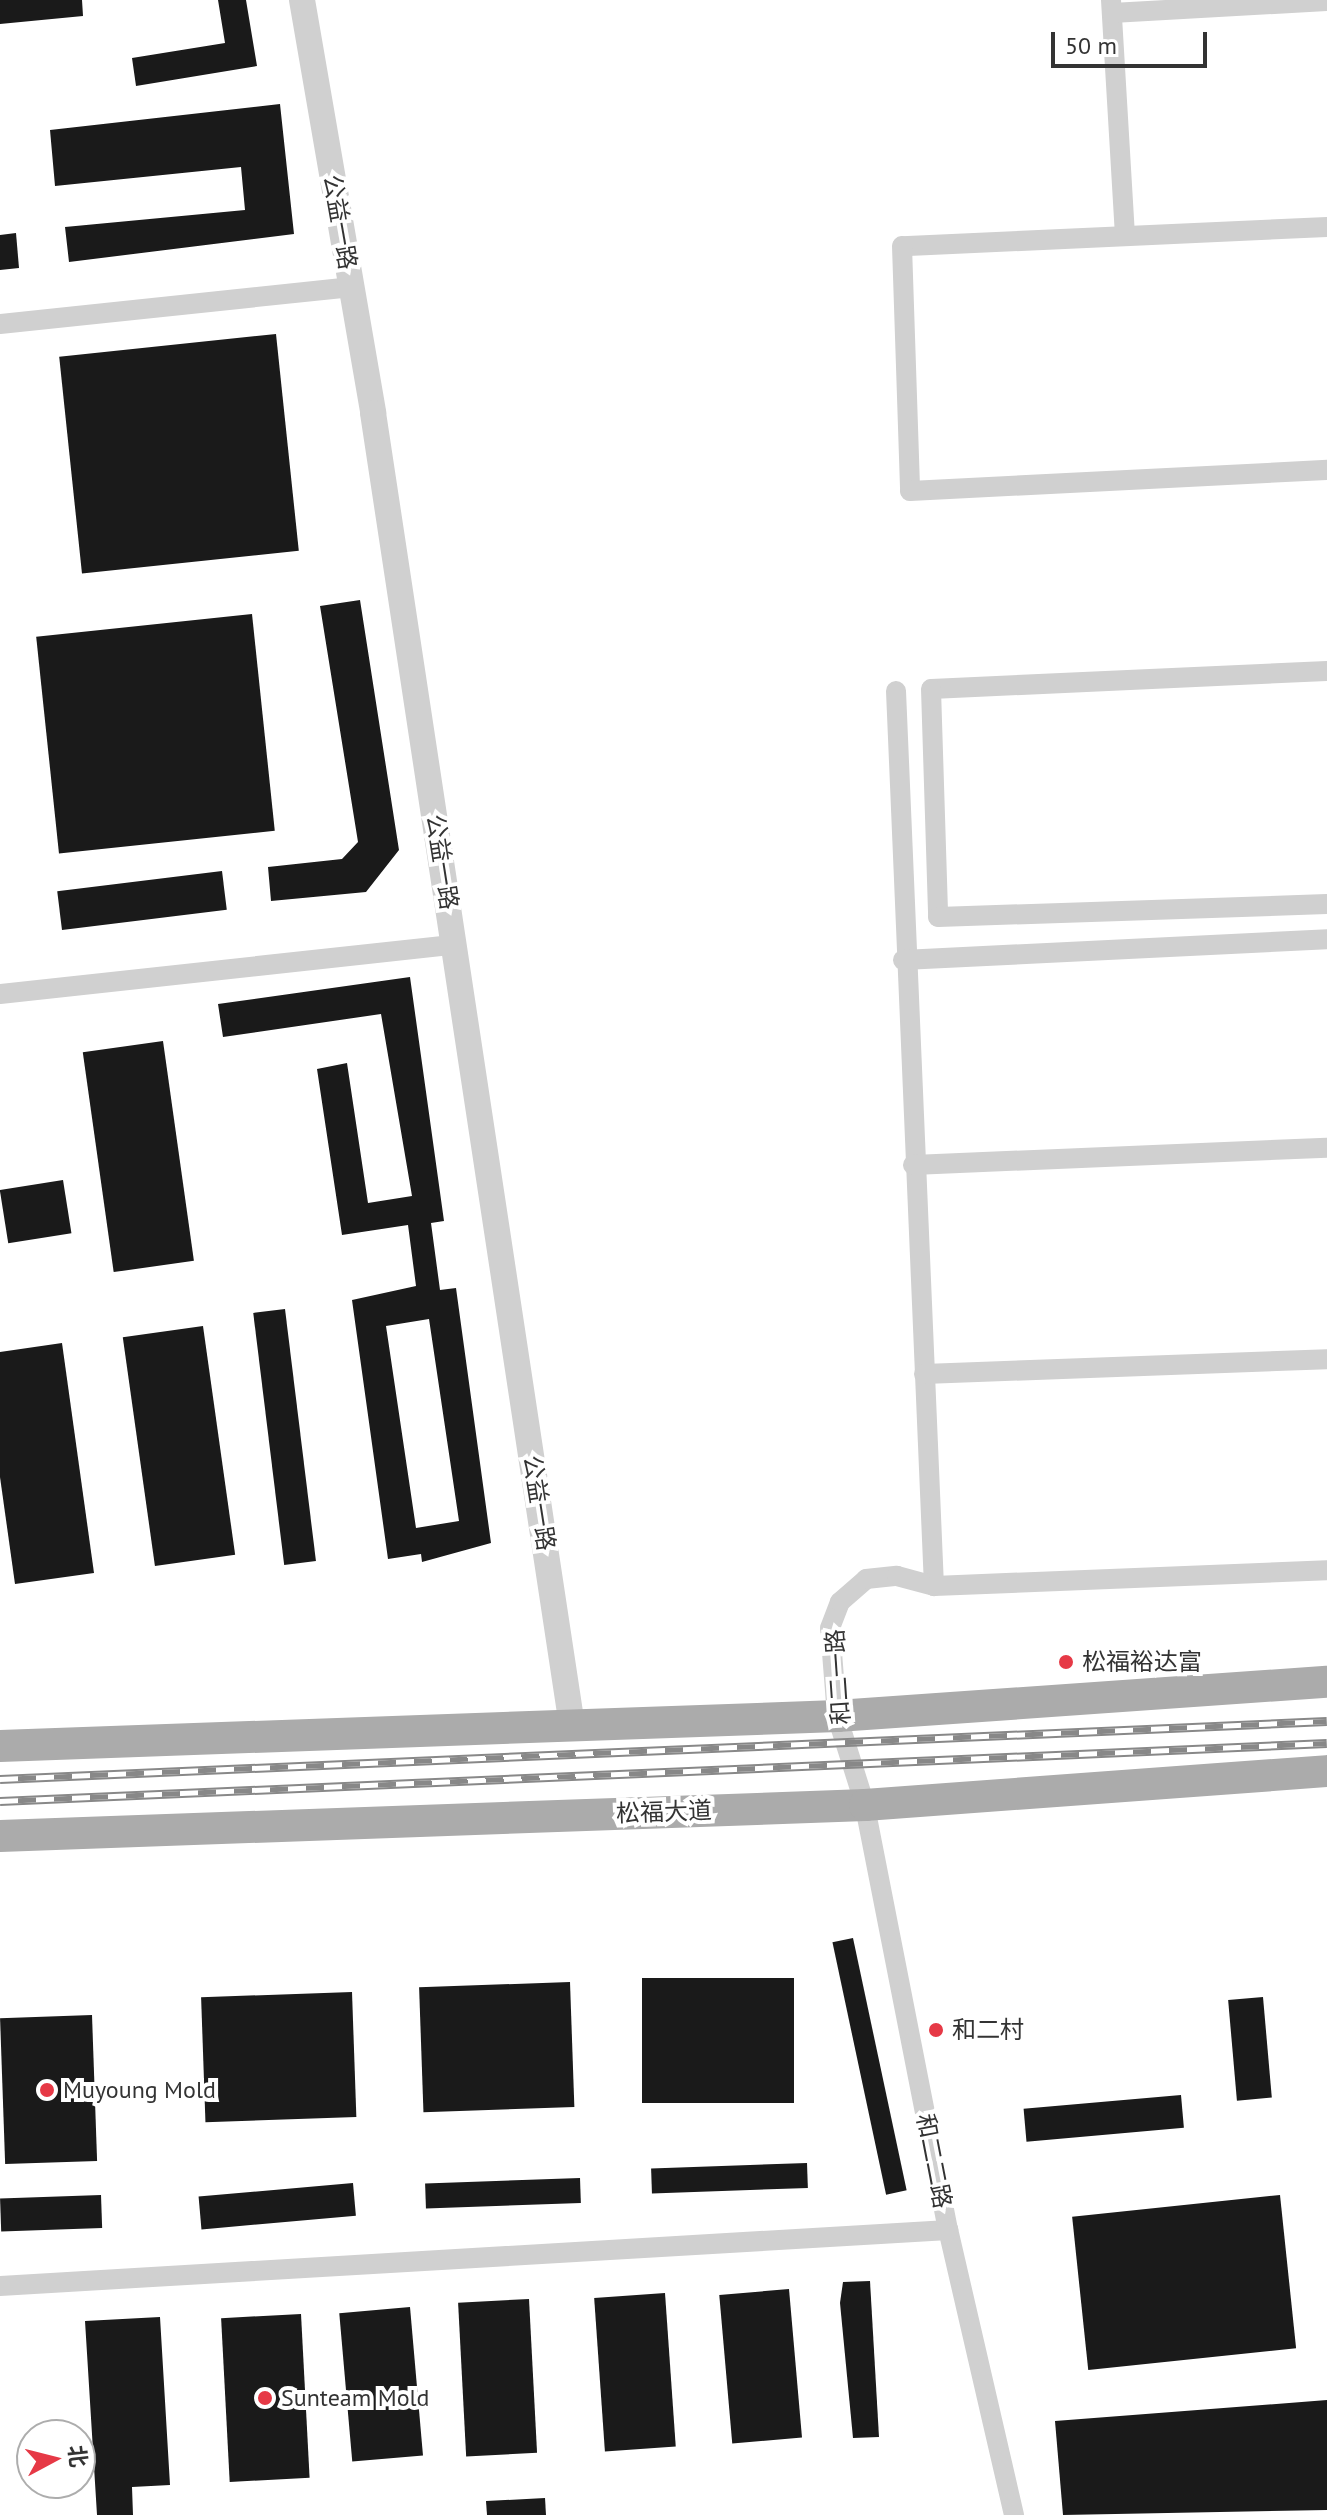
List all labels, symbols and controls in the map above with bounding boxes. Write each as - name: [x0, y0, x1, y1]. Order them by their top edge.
- scale bar: [1055, 16, 1211, 66]
- text: 50 m: [1065, 30, 1117, 61]
- street label: 公益一路: [317, 172, 363, 272]
- street label: 公益一路: [420, 812, 464, 912]
- street label: 公益一路: [517, 1453, 561, 1553]
- street label: 和二一路: [820, 1628, 856, 1726]
- place label: 松福裕达富: [1082, 1648, 1202, 1676]
- marker: 松福裕达富: [1057, 1653, 1075, 1671]
- street label: 松福大道: [616, 1796, 712, 1828]
- place label: 和二村: [952, 2016, 1024, 2044]
- marker: 和二村: [927, 2021, 945, 2039]
- place label: Muyoung Mold: [63, 2076, 216, 2104]
- marker: Muyoung Mold: [38, 2081, 56, 2099]
- street label: 和二二路: [911, 2111, 957, 2211]
- place label: Sunteam Mold: [281, 2384, 429, 2412]
- marker: Sunteam Mold: [256, 2389, 274, 2407]
- north arrow: [16, 2419, 96, 2499]
- text: 北: [63, 2444, 93, 2469]

